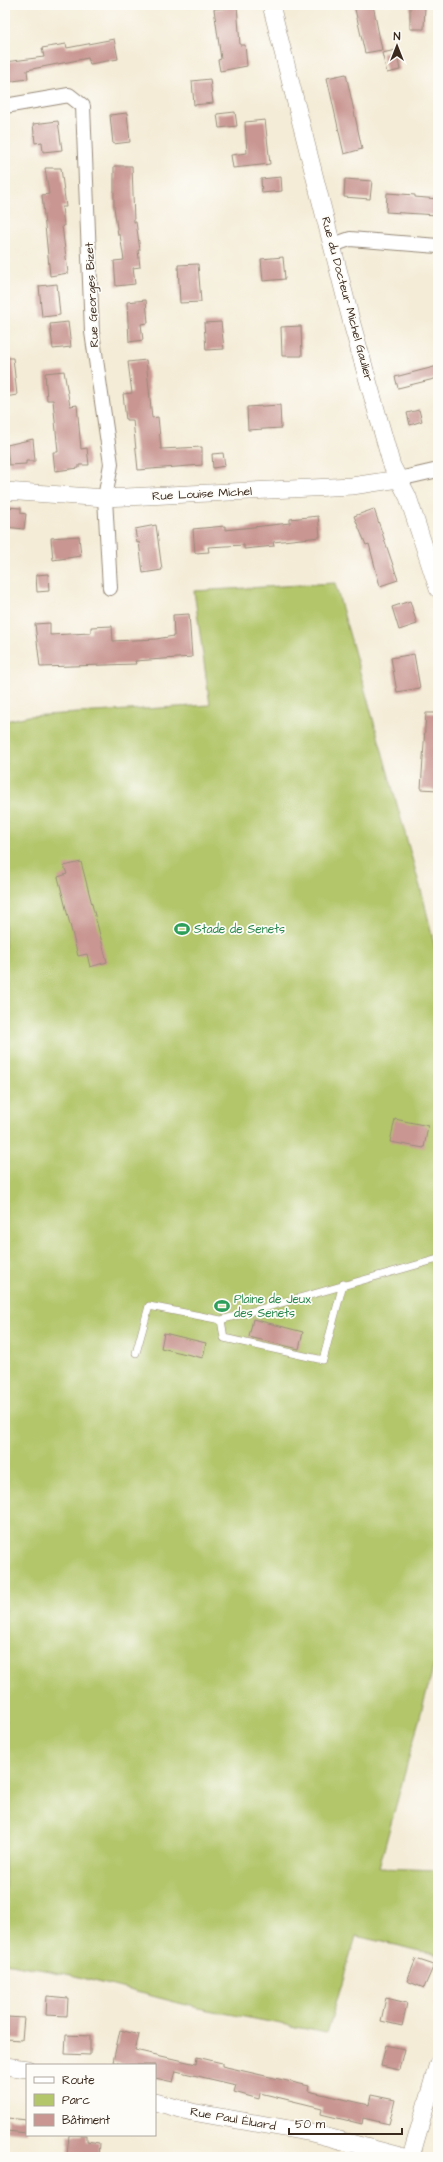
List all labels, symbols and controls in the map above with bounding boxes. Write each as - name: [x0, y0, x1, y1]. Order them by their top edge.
- north arrow: [377, 26, 417, 66]
- text: N: [394, 29, 401, 44]
- street label: Rue du Docteur Michel Gaulier: [317, 215, 377, 384]
- street label: Rue Georges Bizet: [81, 242, 104, 348]
- street label: Rue Louise Michel: [152, 483, 252, 505]
- sports icon: Stade de Senets: [173, 920, 191, 938]
- place label: Stade de Senets: [194, 921, 285, 938]
- place label: Plaine de Jeux des Senets: [234, 1291, 311, 1322]
- sports icon: Plaine de Jeux des Senets: [213, 1297, 231, 1315]
- legend: [26, 2064, 156, 2136]
- text: Route: [62, 2072, 95, 2089]
- text: Parc: [62, 2092, 90, 2109]
- street label: Rue Paul Éluard: [189, 2103, 277, 2135]
- scale bar: [289, 2110, 402, 2136]
- text: Bâtiment: [62, 2112, 110, 2129]
- text: 50 m: [295, 2116, 326, 2133]

